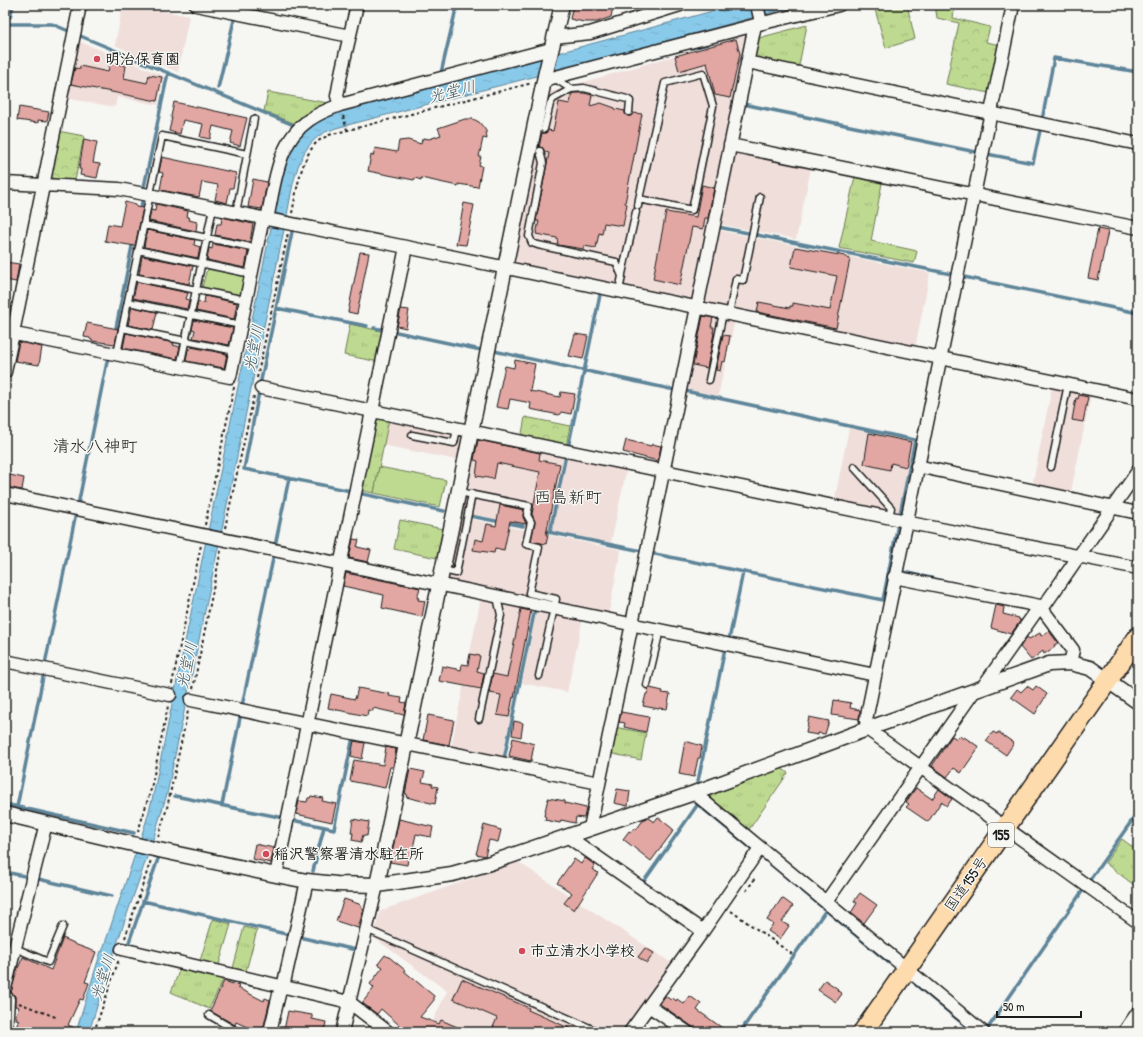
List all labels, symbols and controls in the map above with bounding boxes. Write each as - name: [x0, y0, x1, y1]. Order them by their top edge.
- place label: 明治保育園: [105, 48, 180, 69]
- marker: 明治保育園: [92, 54, 102, 64]
- water label: 光堂川: [426, 75, 478, 107]
- water label: 光堂川: [237, 322, 269, 374]
- district label: 清水八神町: [53, 434, 138, 457]
- district label: 西島新町: [534, 485, 602, 508]
- water label: 光堂川: [170, 639, 202, 691]
- road number: 155: [988, 823, 1014, 847]
- place label: 稲沢警察署清水駐在所: [274, 843, 424, 864]
- marker: 稲沢警察署清水駐在所: [261, 849, 271, 859]
- street label: 国道155号: [939, 852, 992, 916]
- place label: 市立清水小学校: [530, 940, 635, 961]
- marker: 市立清水小学校: [517, 946, 527, 956]
- water label: 光堂川: [84, 951, 120, 1003]
- scale bar: [997, 993, 1081, 1019]
- text: 50 m: [1003, 998, 1024, 1015]

